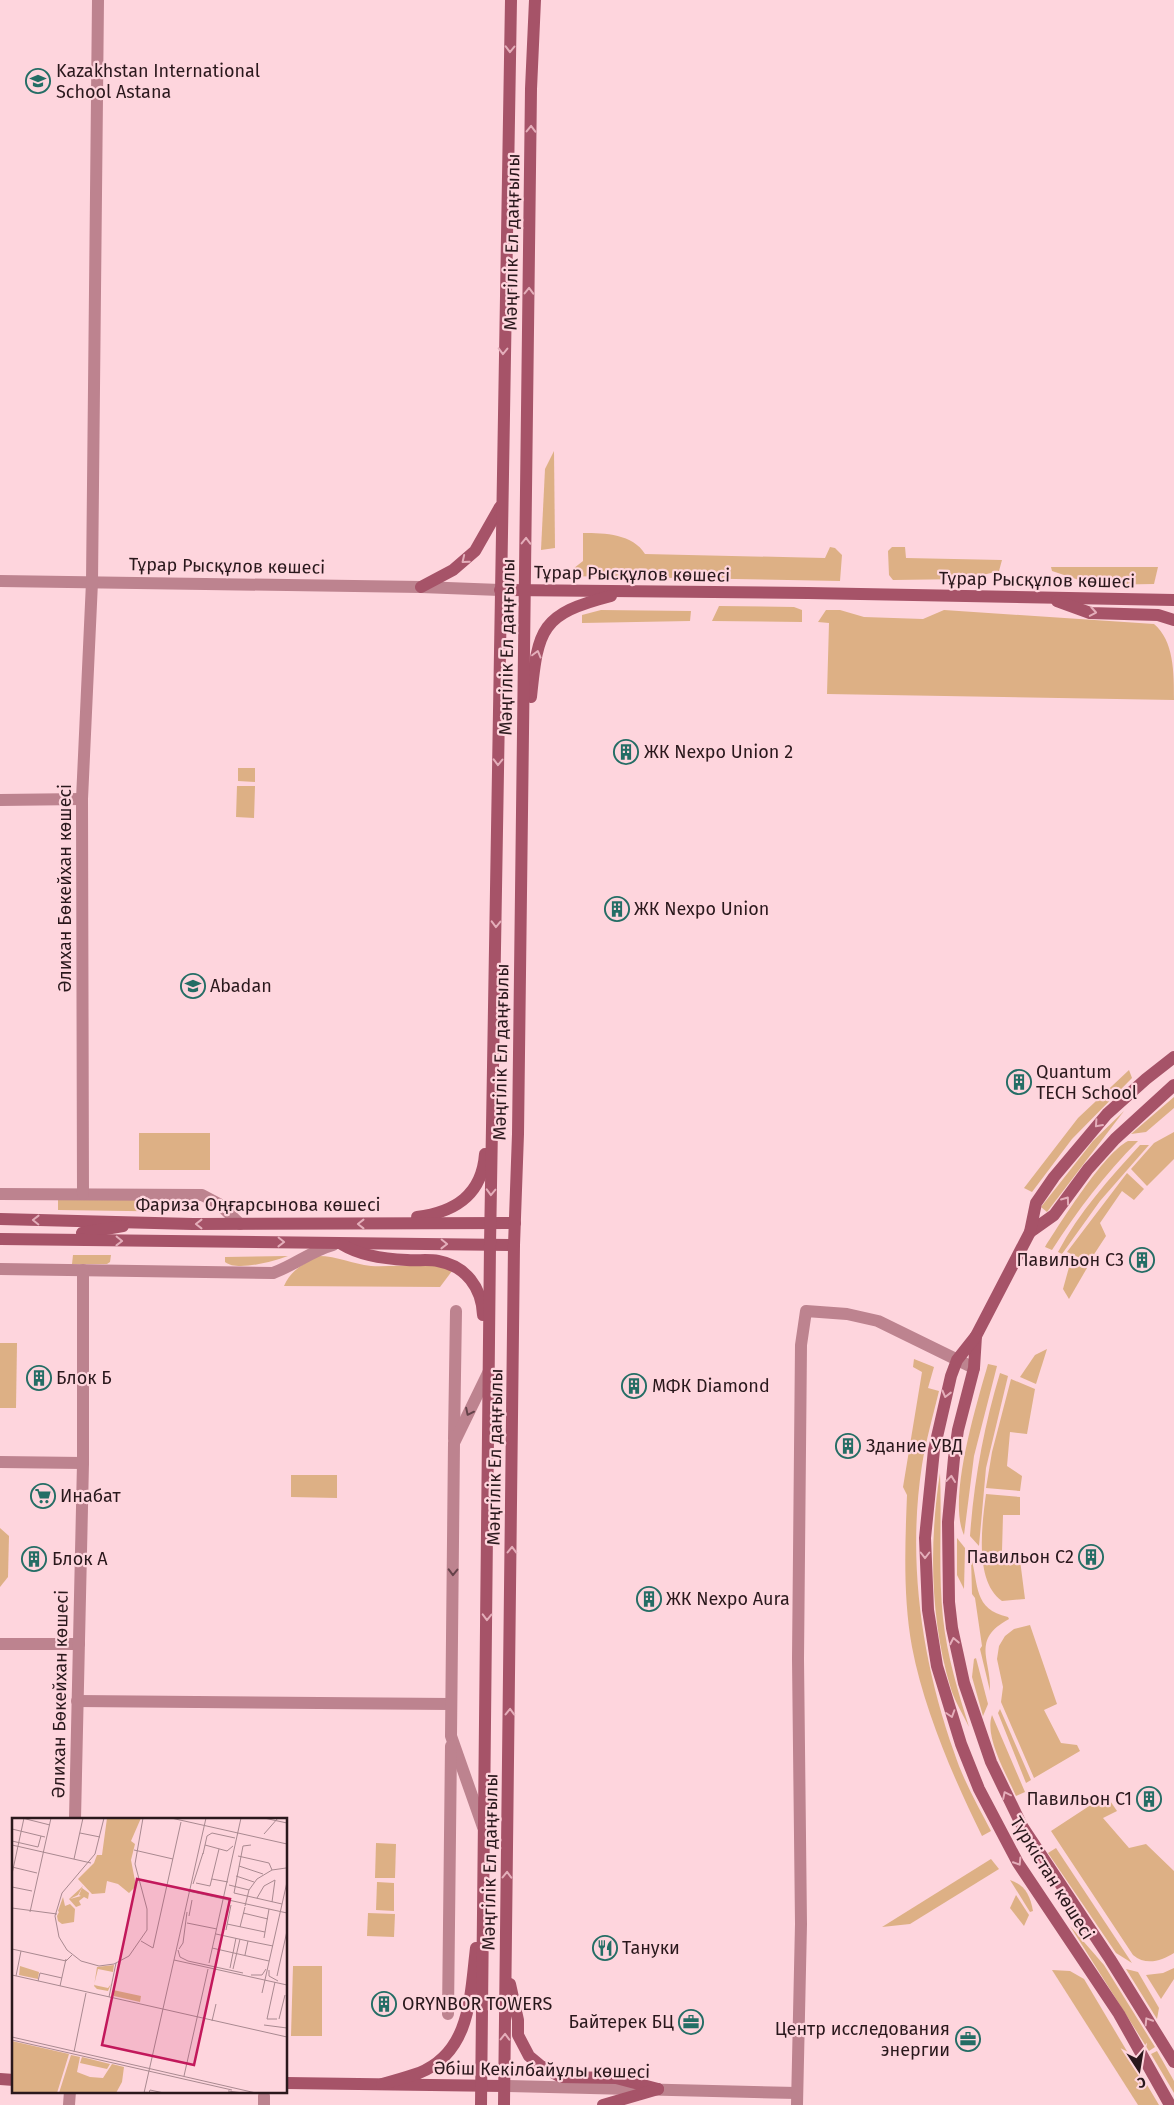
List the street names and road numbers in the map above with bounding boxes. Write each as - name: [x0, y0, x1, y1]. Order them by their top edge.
- street label: Мәңгілік Ел даңғылы: [499, 153, 525, 331]
- street label: Тұрар Рысқұлов көшесі: [129, 553, 325, 579]
- street label: Мәңгілік Ел даңғылы: [494, 558, 520, 736]
- street label: Тұрар Рысқұлов көшесі: [534, 561, 730, 587]
- street label: Тұрар Рысқұлов көшесі: [939, 567, 1135, 593]
- street label: Әлихан Бөкейхан көшесі: [54, 784, 76, 992]
- street label: Мәңгілік Ел даңғылы: [488, 963, 514, 1141]
- street label: Фариза Оңғарсынова көшесі: [135, 1194, 381, 1216]
- street label: Мәңгілік Ел даңғылы: [482, 1368, 508, 1546]
- street label: Әлихан Бөкейхан көшесі: [47, 1590, 73, 1798]
- street label: Мәңгілік Ел даңғылы: [477, 1773, 503, 1951]
- street label: Түркістан көшесі: [1005, 1812, 1099, 1944]
- street label: Әбіш Кекілбайұлы көшесі: [434, 2057, 650, 2083]

